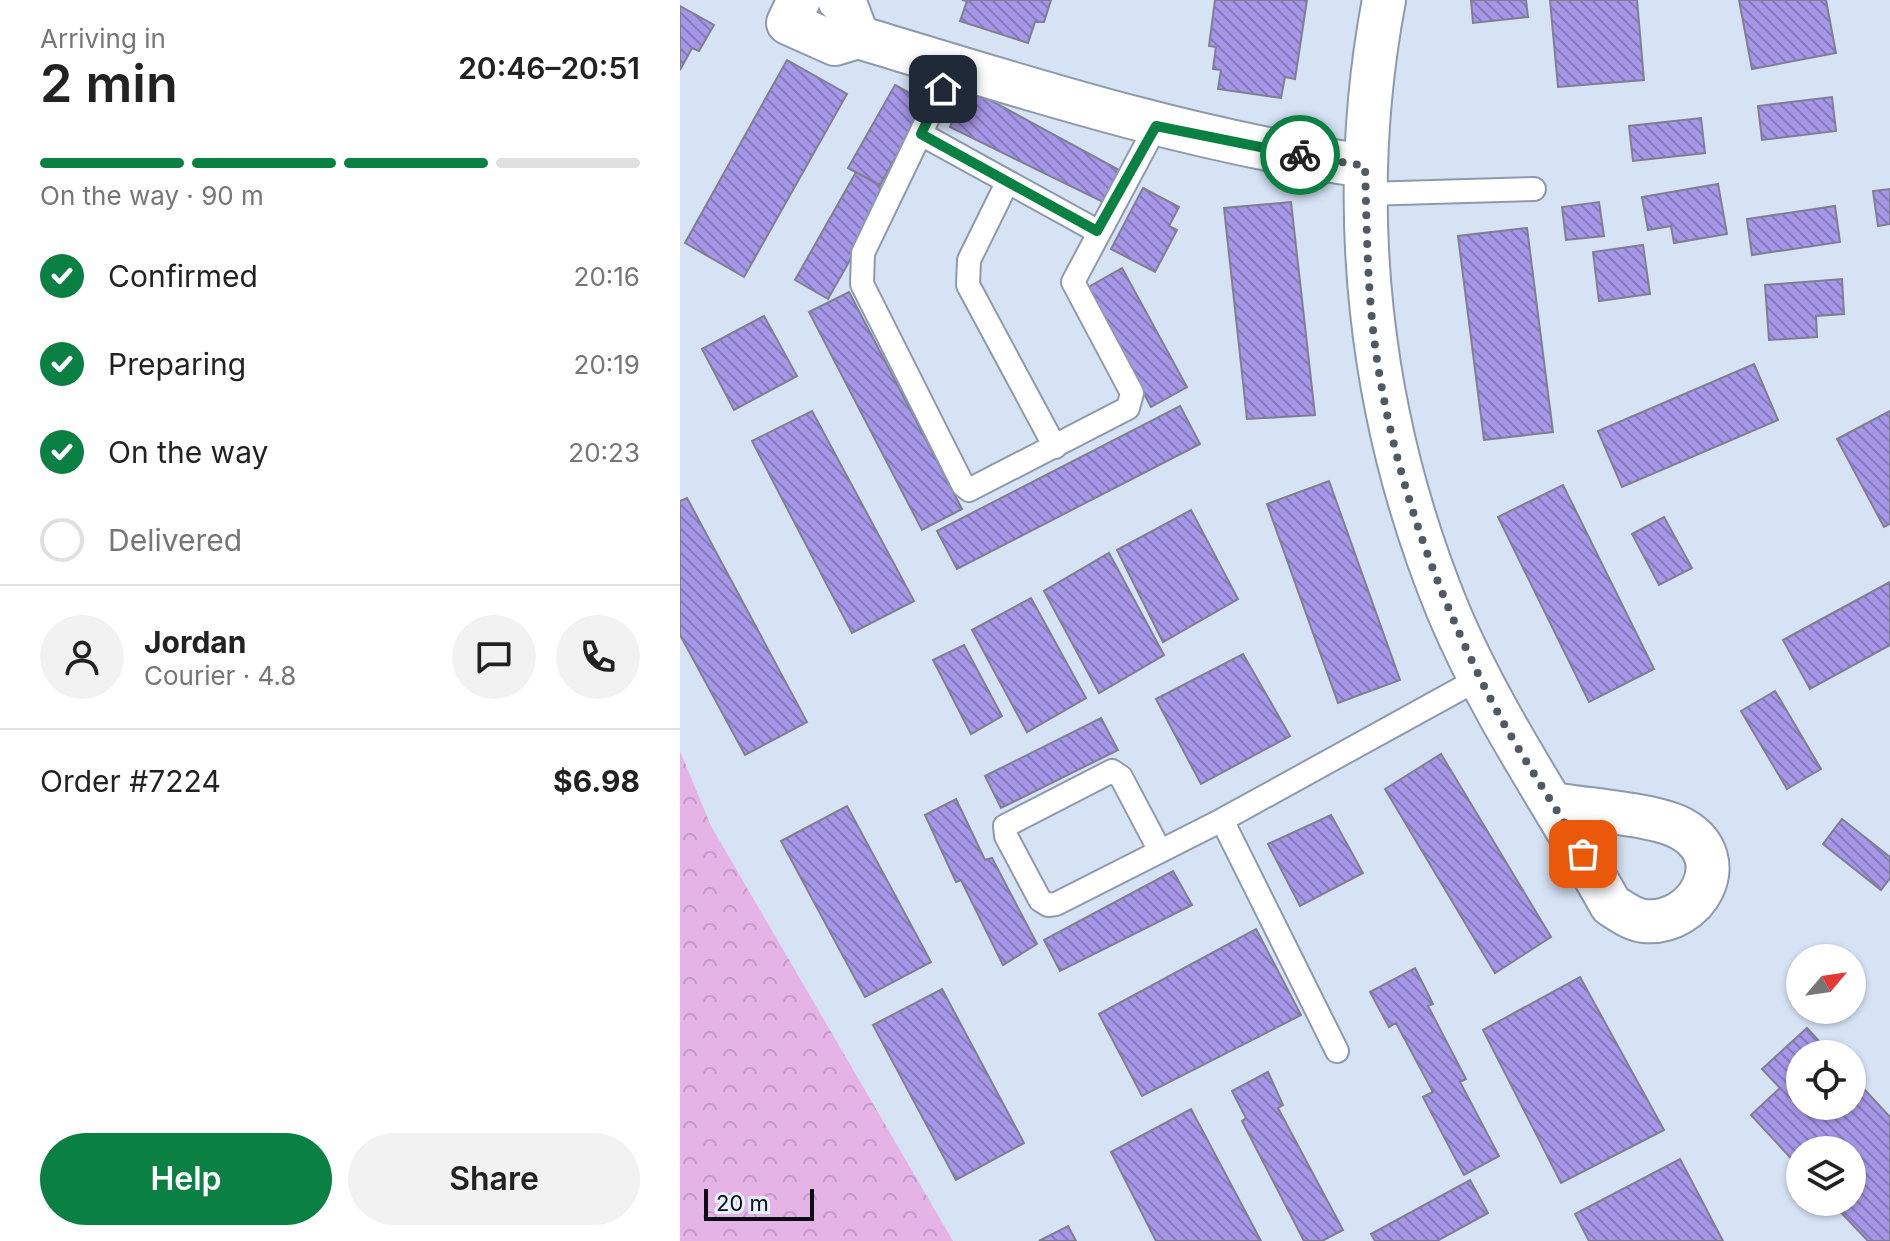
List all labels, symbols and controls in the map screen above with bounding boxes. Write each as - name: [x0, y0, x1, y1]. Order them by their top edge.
- text: Arriving in: [40, 23, 166, 54]
- text: 20:46–20:51: [458, 50, 640, 86]
- text: 2 min: [40, 52, 178, 115]
- pin: [909, 55, 977, 123]
- icon: home: [921, 67, 965, 111]
- courier: [1260, 115, 1340, 195]
- icon: bike: [1278, 133, 1322, 177]
- text: On the way · 90 m: [40, 180, 264, 211]
- icon: check: [40, 254, 84, 298]
- text: Confirmed: [108, 258, 258, 294]
- text: 20:16: [574, 261, 640, 292]
- icon: check: [40, 342, 84, 386]
- text: Preparing: [108, 346, 246, 382]
- text: 20:19: [574, 349, 640, 380]
- icon: check: [40, 430, 84, 474]
- text: On the way: [108, 434, 268, 470]
- text: 20:23: [568, 437, 640, 468]
- text: Delivered: [108, 522, 242, 558]
- button: person: [40, 615, 124, 699]
- button: chat: [452, 615, 536, 699]
- button: phone: [556, 615, 640, 699]
- text: Jordan: [144, 624, 246, 660]
- text: Courier · 4.8: [144, 660, 296, 691]
- text: Order #7224: [40, 763, 221, 799]
- text: $6.98: [553, 763, 640, 799]
- pin: [1549, 820, 1617, 888]
- icon: bag: [1561, 832, 1605, 876]
- north arrow: [1786, 944, 1866, 1024]
- map controls: [1786, 944, 1866, 1216]
- button: locate: [1786, 1040, 1866, 1120]
- button: Help: [40, 1133, 332, 1225]
- button: Share: [348, 1133, 640, 1225]
- button: layers: [1786, 1136, 1866, 1216]
- scale bar: [704, 1185, 814, 1221]
- text: 20 m: [716, 1190, 769, 1216]

